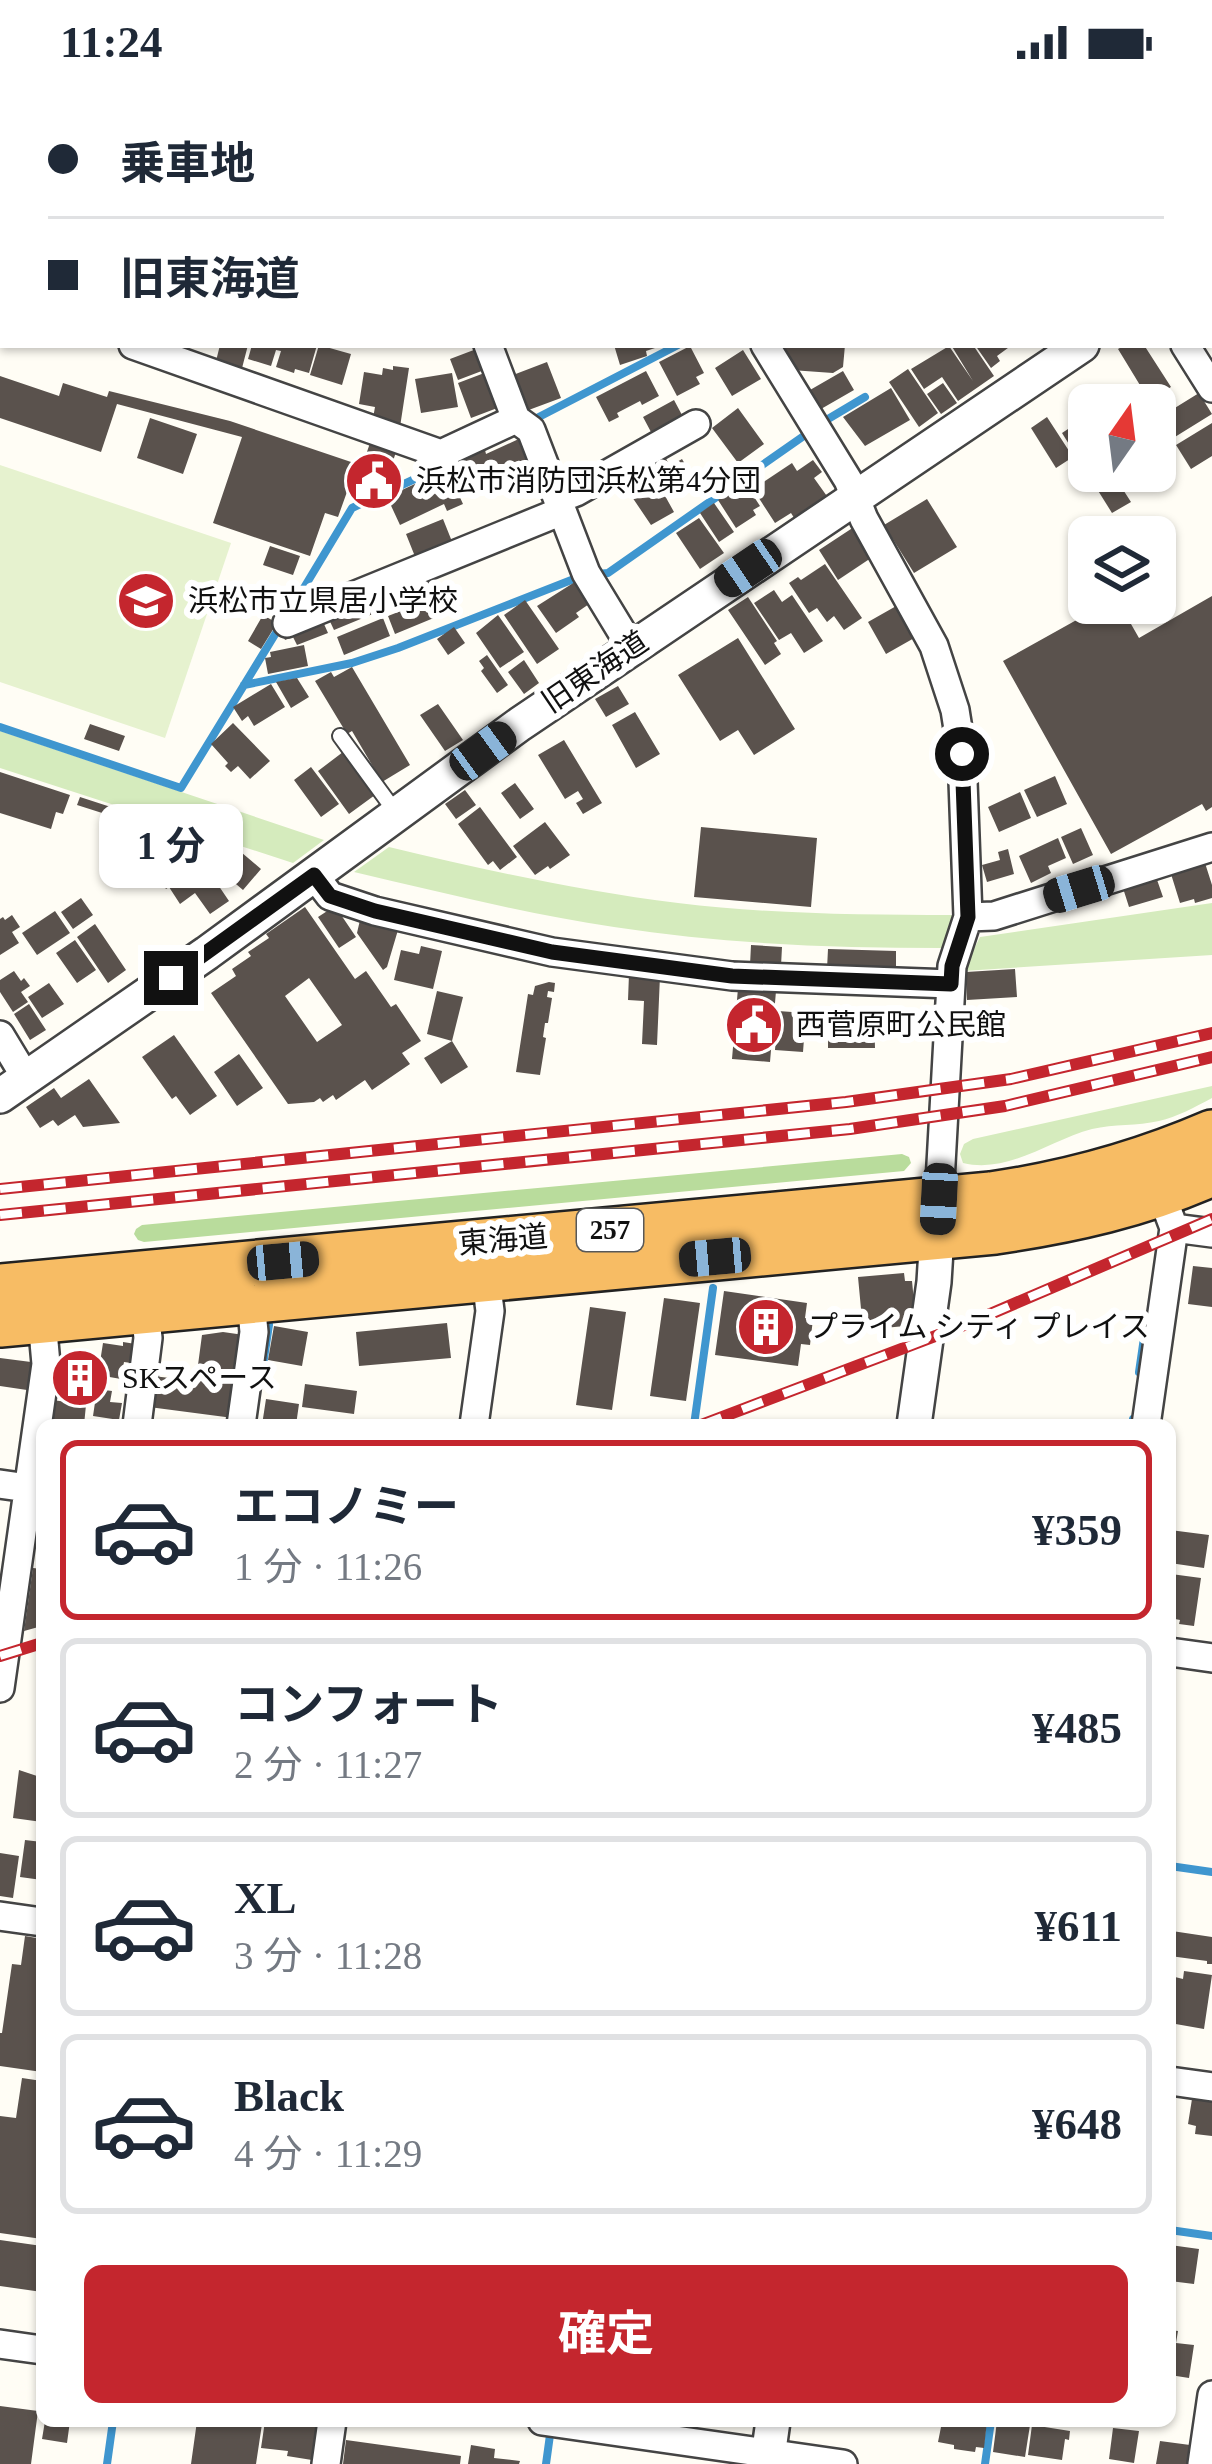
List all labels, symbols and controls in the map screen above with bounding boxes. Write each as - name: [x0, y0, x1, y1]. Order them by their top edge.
- text: 11:24: [60, 17, 163, 67]
- text: 乗車地: [120, 139, 255, 189]
- text: 旧東海道: [120, 254, 300, 304]
- north arrow: [1068, 384, 1176, 492]
- map controls: [1068, 384, 1176, 624]
- public building icon: 浜松市消防団浜松第4分団: [343, 450, 405, 512]
- place label: 浜松市消防団浜松第4分団: [416, 464, 761, 497]
- button: layers: [1068, 516, 1176, 624]
- car: [708, 533, 788, 603]
- school or university icon: 浜松市立県居小学校: [115, 570, 177, 632]
- place label: 浜松市立県居小学校: [188, 584, 458, 617]
- street label: 旧東海道: [536, 624, 654, 719]
- car: [443, 715, 523, 787]
- route start: [935, 727, 989, 781]
- callout: 1 分: [99, 804, 243, 888]
- text: 1 分: [137, 824, 205, 867]
- car: [1039, 861, 1119, 917]
- route end: [144, 951, 198, 1005]
- public building icon: 西菅原町公民館: [723, 994, 785, 1056]
- place label: 西菅原町公民館: [796, 1008, 1006, 1041]
- car: [919, 1162, 959, 1236]
- road number: 257: [577, 1209, 643, 1251]
- street label: 東海道: [457, 1219, 549, 1260]
- car: [678, 1236, 752, 1278]
- car: [246, 1240, 320, 1282]
- building icon: プライム シティ プレイス: [735, 1296, 797, 1358]
- place label: プライム シティ プレイス: [808, 1310, 1150, 1343]
- building icon: SKスペース: [49, 1347, 111, 1409]
- place label: SKスペース: [122, 1361, 277, 1394]
- icon: car: [90, 1476, 198, 1584]
- text: エコノミー: [234, 1482, 459, 1532]
- text: ¥359: [1032, 1505, 1122, 1555]
- text: 1 分 · 11:26: [234, 1545, 422, 1588]
- icon: car: [90, 1674, 198, 1782]
- text: コンフォート: [234, 1680, 503, 1730]
- text: ¥485: [1032, 1703, 1122, 1753]
- text: 2 分 · 11:27: [234, 1743, 422, 1786]
- icon: car: [90, 1872, 198, 1980]
- text: XL: [234, 1873, 297, 1923]
- text: ¥611: [1034, 1901, 1122, 1951]
- text: 3 分 · 11:28: [234, 1934, 422, 1977]
- icon: car: [90, 2070, 198, 2178]
- text: Black: [234, 2071, 344, 2121]
- text: ¥648: [1032, 2099, 1122, 2149]
- text: 4 分 · 11:29: [234, 2132, 422, 2175]
- button: 確定: [84, 2265, 1128, 2403]

